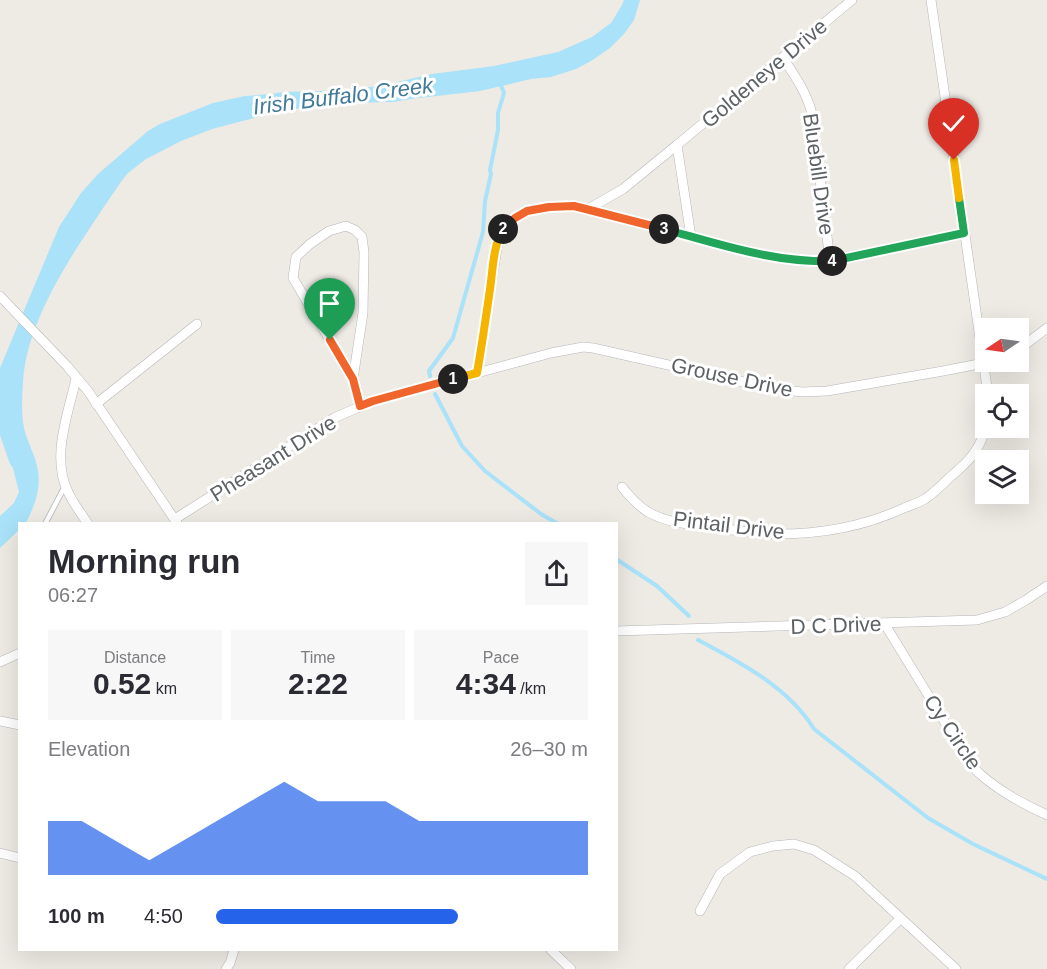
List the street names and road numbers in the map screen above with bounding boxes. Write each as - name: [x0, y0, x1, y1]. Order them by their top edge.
- street label: Goldeneye Drive: [697, 14, 831, 132]
- street label: Bluebill Drive: [799, 112, 839, 236]
- street label: Grouse Drive: [669, 353, 795, 401]
- street label: Pheasant Drive: [206, 410, 340, 506]
- street label: Pintail Drive: [672, 507, 786, 543]
- street label: D C Drive: [790, 612, 882, 638]
- street label: Cy Circle: [920, 690, 986, 774]

